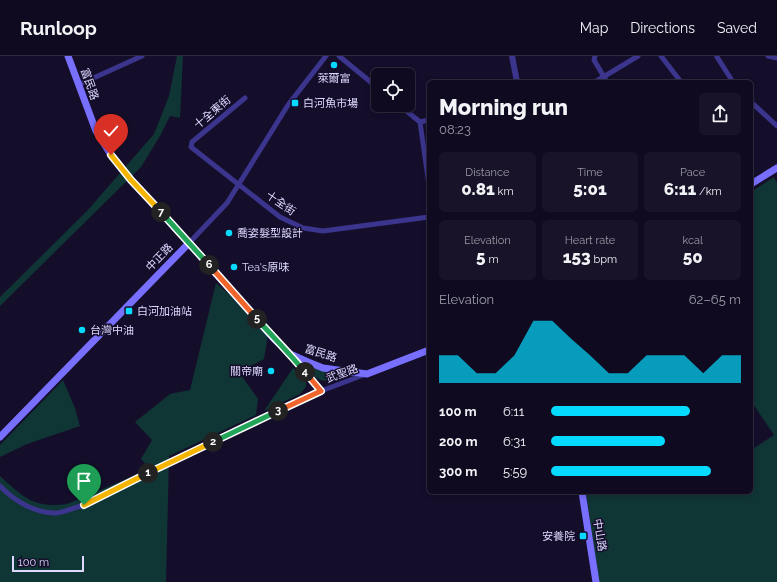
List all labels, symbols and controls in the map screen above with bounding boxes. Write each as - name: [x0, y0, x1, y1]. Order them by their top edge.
- text: Runloop: [20, 17, 97, 39]
- text: Map: [580, 20, 608, 36]
- text: Directions: [630, 20, 695, 36]
- text: Saved: [717, 20, 757, 36]
- marker: 萊爾富: [329, 60, 339, 70]
- street label: 富民路: [78, 66, 101, 102]
- map controls: [371, 68, 415, 112]
- button: locate: [371, 68, 415, 112]
- place label: 萊爾富: [318, 72, 351, 85]
- street label: 十全東街: [191, 93, 233, 132]
- button: share: [699, 93, 741, 135]
- text: Morning run: [439, 94, 568, 120]
- place label: 白河魚市場: [303, 97, 358, 110]
- marker: 白河魚市場: [290, 98, 300, 108]
- pin: [94, 114, 128, 155]
- icon: check: [100, 120, 122, 142]
- text: 08:23: [439, 122, 471, 137]
- text: Distance: [465, 166, 509, 179]
- text: Time: [577, 166, 603, 179]
- text: Pace: [680, 166, 705, 179]
- text: 0.81: [461, 179, 495, 199]
- text: 5:01: [573, 179, 607, 199]
- text: 6:11: [664, 179, 696, 199]
- text: km: [495, 185, 514, 198]
- text: /km: [696, 185, 722, 198]
- street label: 十全街: [263, 189, 298, 218]
- pin: 7: [151, 202, 171, 222]
- text: 7: [158, 205, 164, 218]
- place label: 喬姿髮型設計: [237, 227, 303, 240]
- marker: 喬姿髮型設計: [224, 228, 234, 238]
- text: Elevation: [464, 234, 511, 247]
- text: Heart rate: [565, 234, 615, 247]
- text: kcal: [682, 234, 703, 247]
- street label: 中正路: [143, 241, 175, 274]
- text: 5: [476, 247, 486, 267]
- text: 153: [563, 247, 591, 267]
- text: 50: [683, 247, 703, 267]
- text: m: [486, 253, 499, 266]
- text: bpm: [591, 253, 617, 266]
- pin: 6: [199, 255, 219, 275]
- text: 6: [206, 258, 212, 271]
- place label: Tea's原味: [242, 261, 289, 274]
- marker: Tea's原味: [229, 262, 239, 272]
- text: Elevation: [439, 292, 494, 307]
- text: 62–65 m: [689, 292, 741, 307]
- place label: 白河加油站: [137, 305, 192, 318]
- marker: 白河加油站: [124, 306, 134, 316]
- pin: 5: [247, 309, 267, 329]
- text: 5: [254, 312, 260, 325]
- place label: 台灣中油: [90, 324, 134, 337]
- marker: 台灣中油: [77, 325, 87, 335]
- street label: 富民路: [303, 342, 339, 365]
- pin: 4: [295, 362, 315, 382]
- street label: 武聖路: [324, 362, 360, 385]
- place label: 關帝廟: [230, 365, 263, 378]
- text: 4: [302, 365, 308, 378]
- marker: 關帝廟: [266, 366, 276, 376]
- pin: 3: [268, 401, 288, 421]
- text: 3: [275, 404, 281, 417]
- text: 100 m: [439, 404, 477, 419]
- text: 6:11: [503, 404, 524, 419]
- pin: 2: [203, 432, 223, 452]
- text: 200 m: [439, 434, 478, 449]
- text: 6:31: [503, 434, 526, 449]
- text: 2: [210, 435, 216, 448]
- pin: 1: [138, 463, 158, 483]
- pin: [67, 464, 101, 505]
- text: 300 m: [439, 464, 477, 479]
- text: 5:59: [503, 464, 527, 479]
- text: 1: [145, 466, 151, 479]
- icon: arrive: [73, 470, 95, 492]
- street label: 中山路: [591, 518, 609, 552]
- place label: 安養院: [542, 530, 575, 543]
- marker: 安養院: [578, 531, 588, 541]
- scale bar: [12, 554, 84, 573]
- text: 100 m: [18, 556, 49, 569]

